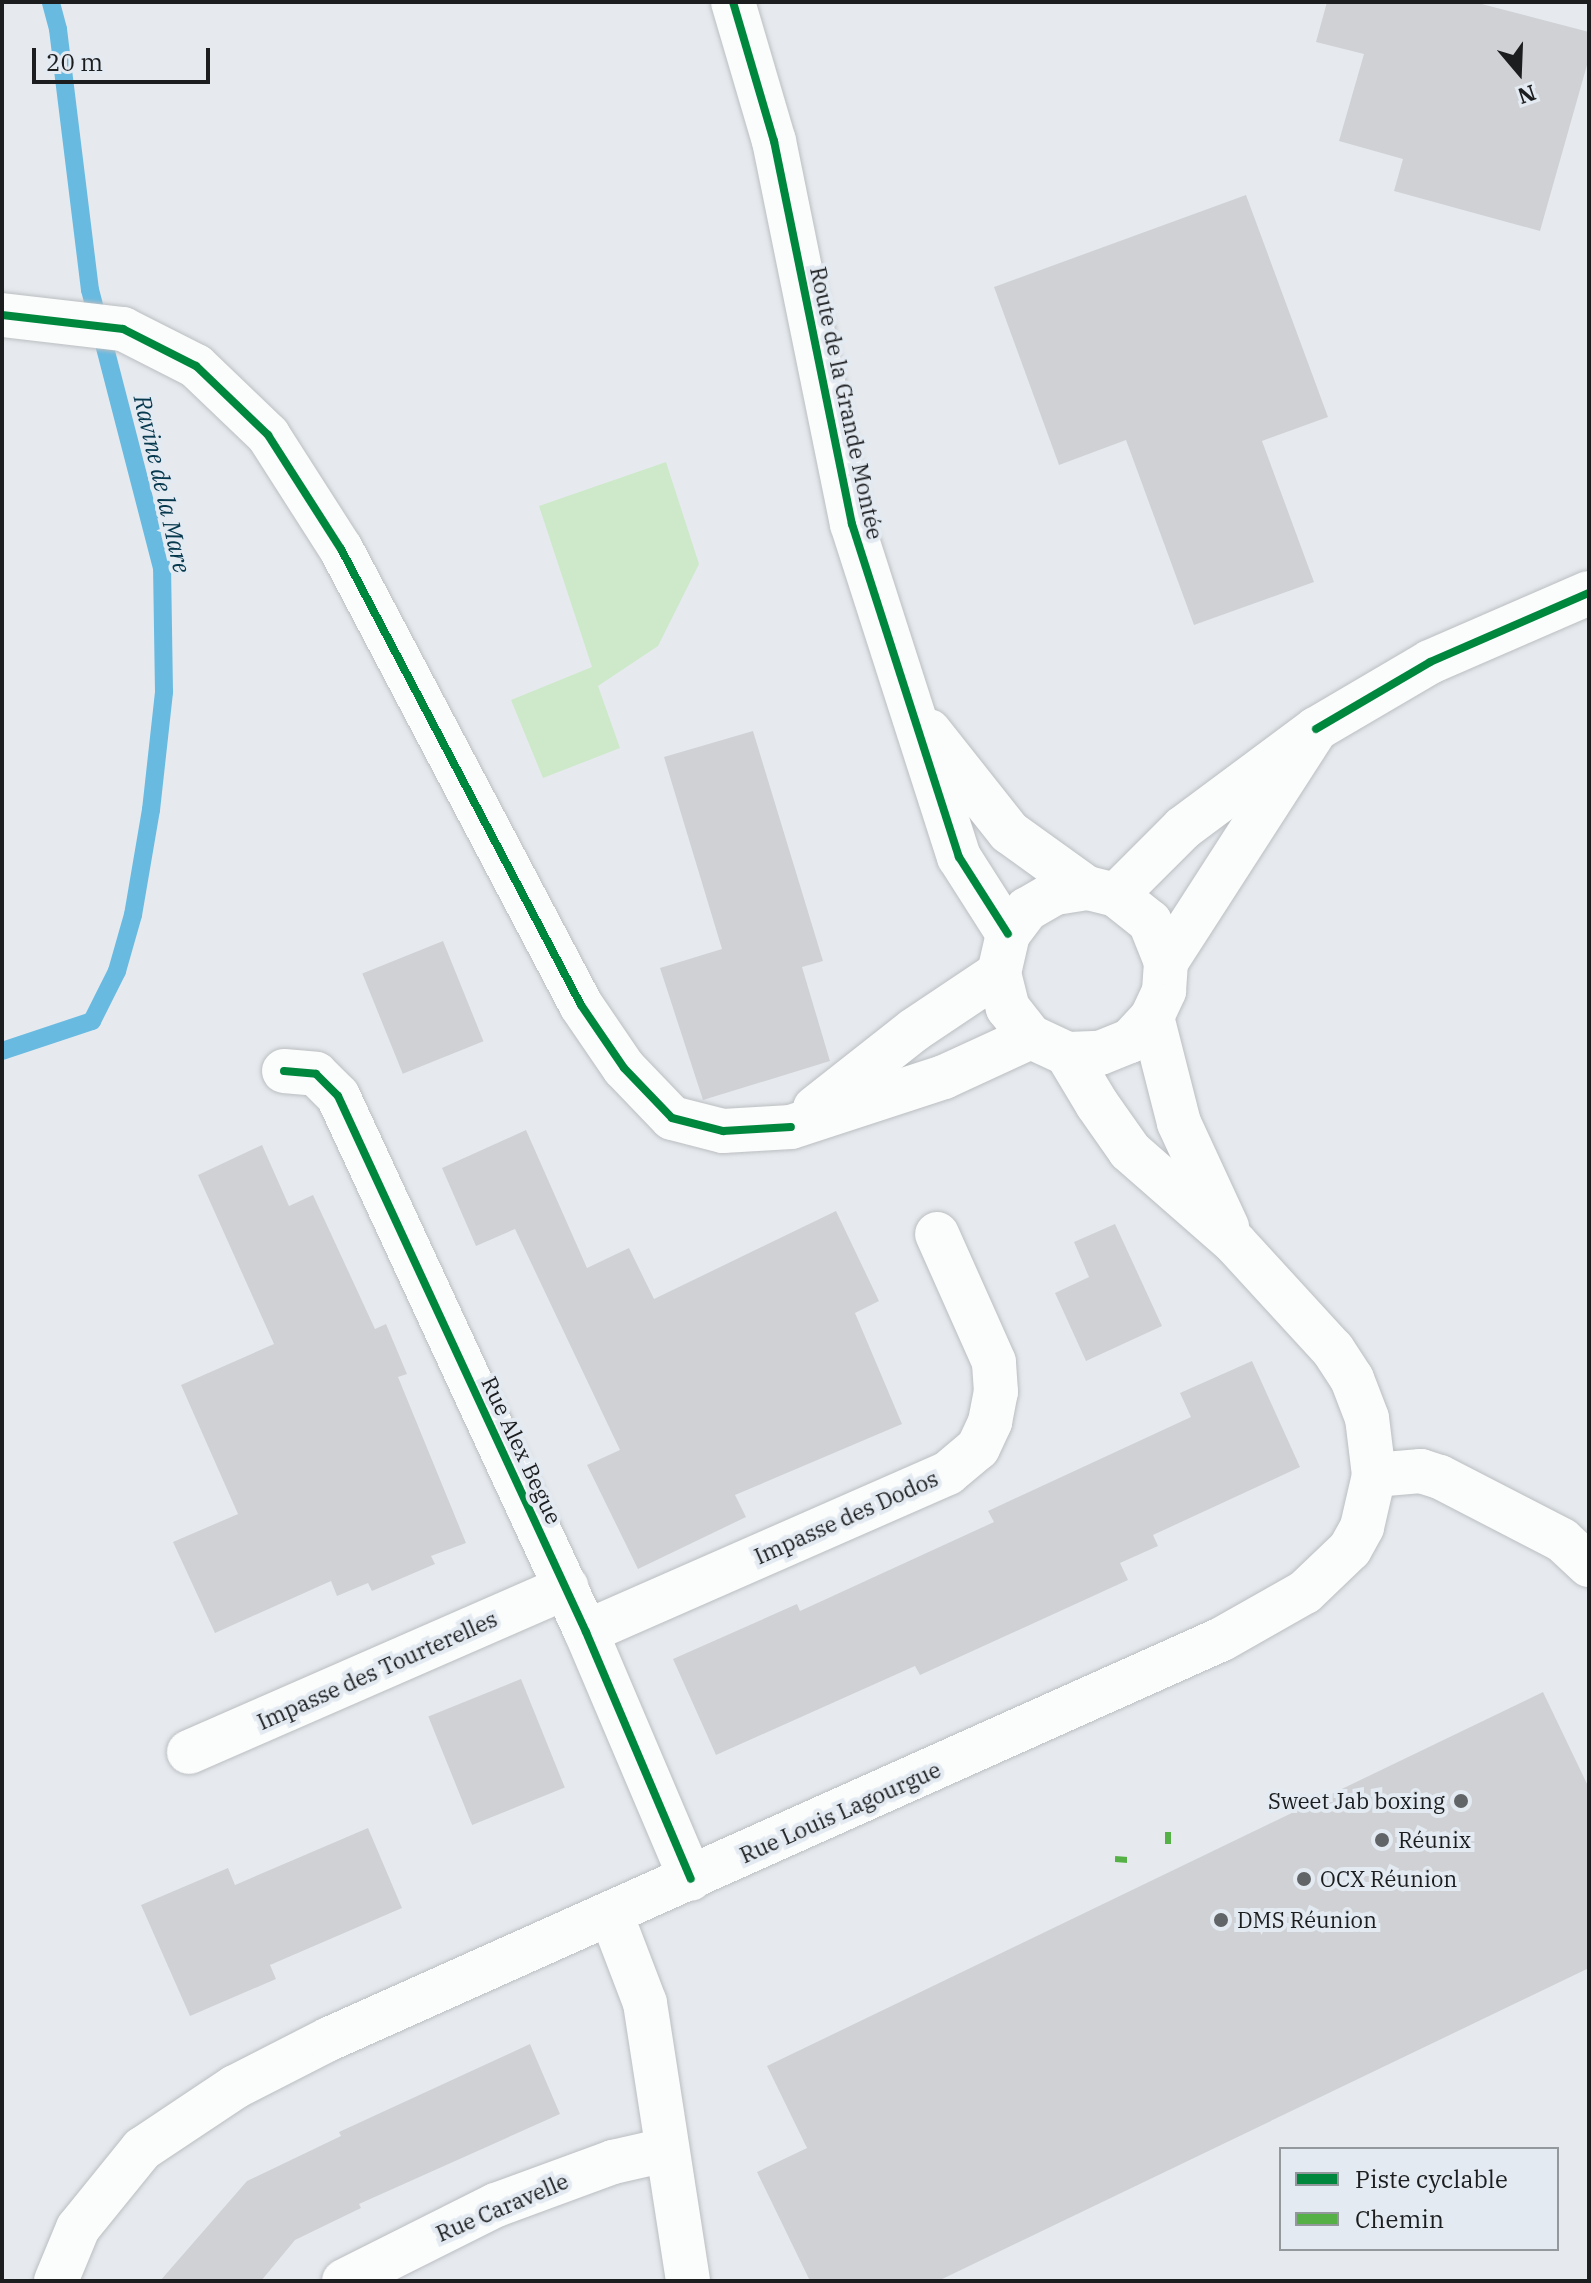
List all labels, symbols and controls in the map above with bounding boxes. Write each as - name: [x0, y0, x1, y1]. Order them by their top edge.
- scale bar: [36, 32, 214, 82]
- north arrow: [1479, 32, 1559, 112]
- text: 20 m: [46, 46, 103, 78]
- text: N: [1514, 79, 1540, 112]
- street label: Route de la Grande Montée: [805, 264, 889, 542]
- water label: Ravine de la Mare: [128, 392, 196, 576]
- street label: Rue Alex Begue: [476, 1372, 568, 1528]
- street label: Impasse des Dodos: [750, 1465, 942, 1569]
- street label: Impasse des Tourterelles: [253, 1605, 501, 1735]
- street label: Rue Louis Lagourgue: [736, 1756, 944, 1868]
- place label: Sweet Jab boxing: [1268, 1788, 1445, 1814]
- marker: Sweet Jab boxing: [1452, 1792, 1470, 1810]
- place label: Réunix: [1398, 1827, 1471, 1853]
- marker: Réunix: [1373, 1831, 1391, 1849]
- place label: OCX Réunion: [1320, 1866, 1457, 1892]
- marker: OCX Réunion: [1295, 1870, 1313, 1888]
- place label: DMS Réunion: [1237, 1907, 1377, 1933]
- marker: DMS Réunion: [1212, 1911, 1230, 1929]
- legend: [1279, 2147, 1559, 2251]
- text: Piste cyclable: [1355, 2163, 1508, 2195]
- street label: Rue Caravelle: [432, 2167, 572, 2247]
- text: Chemin: [1355, 2203, 1444, 2235]

